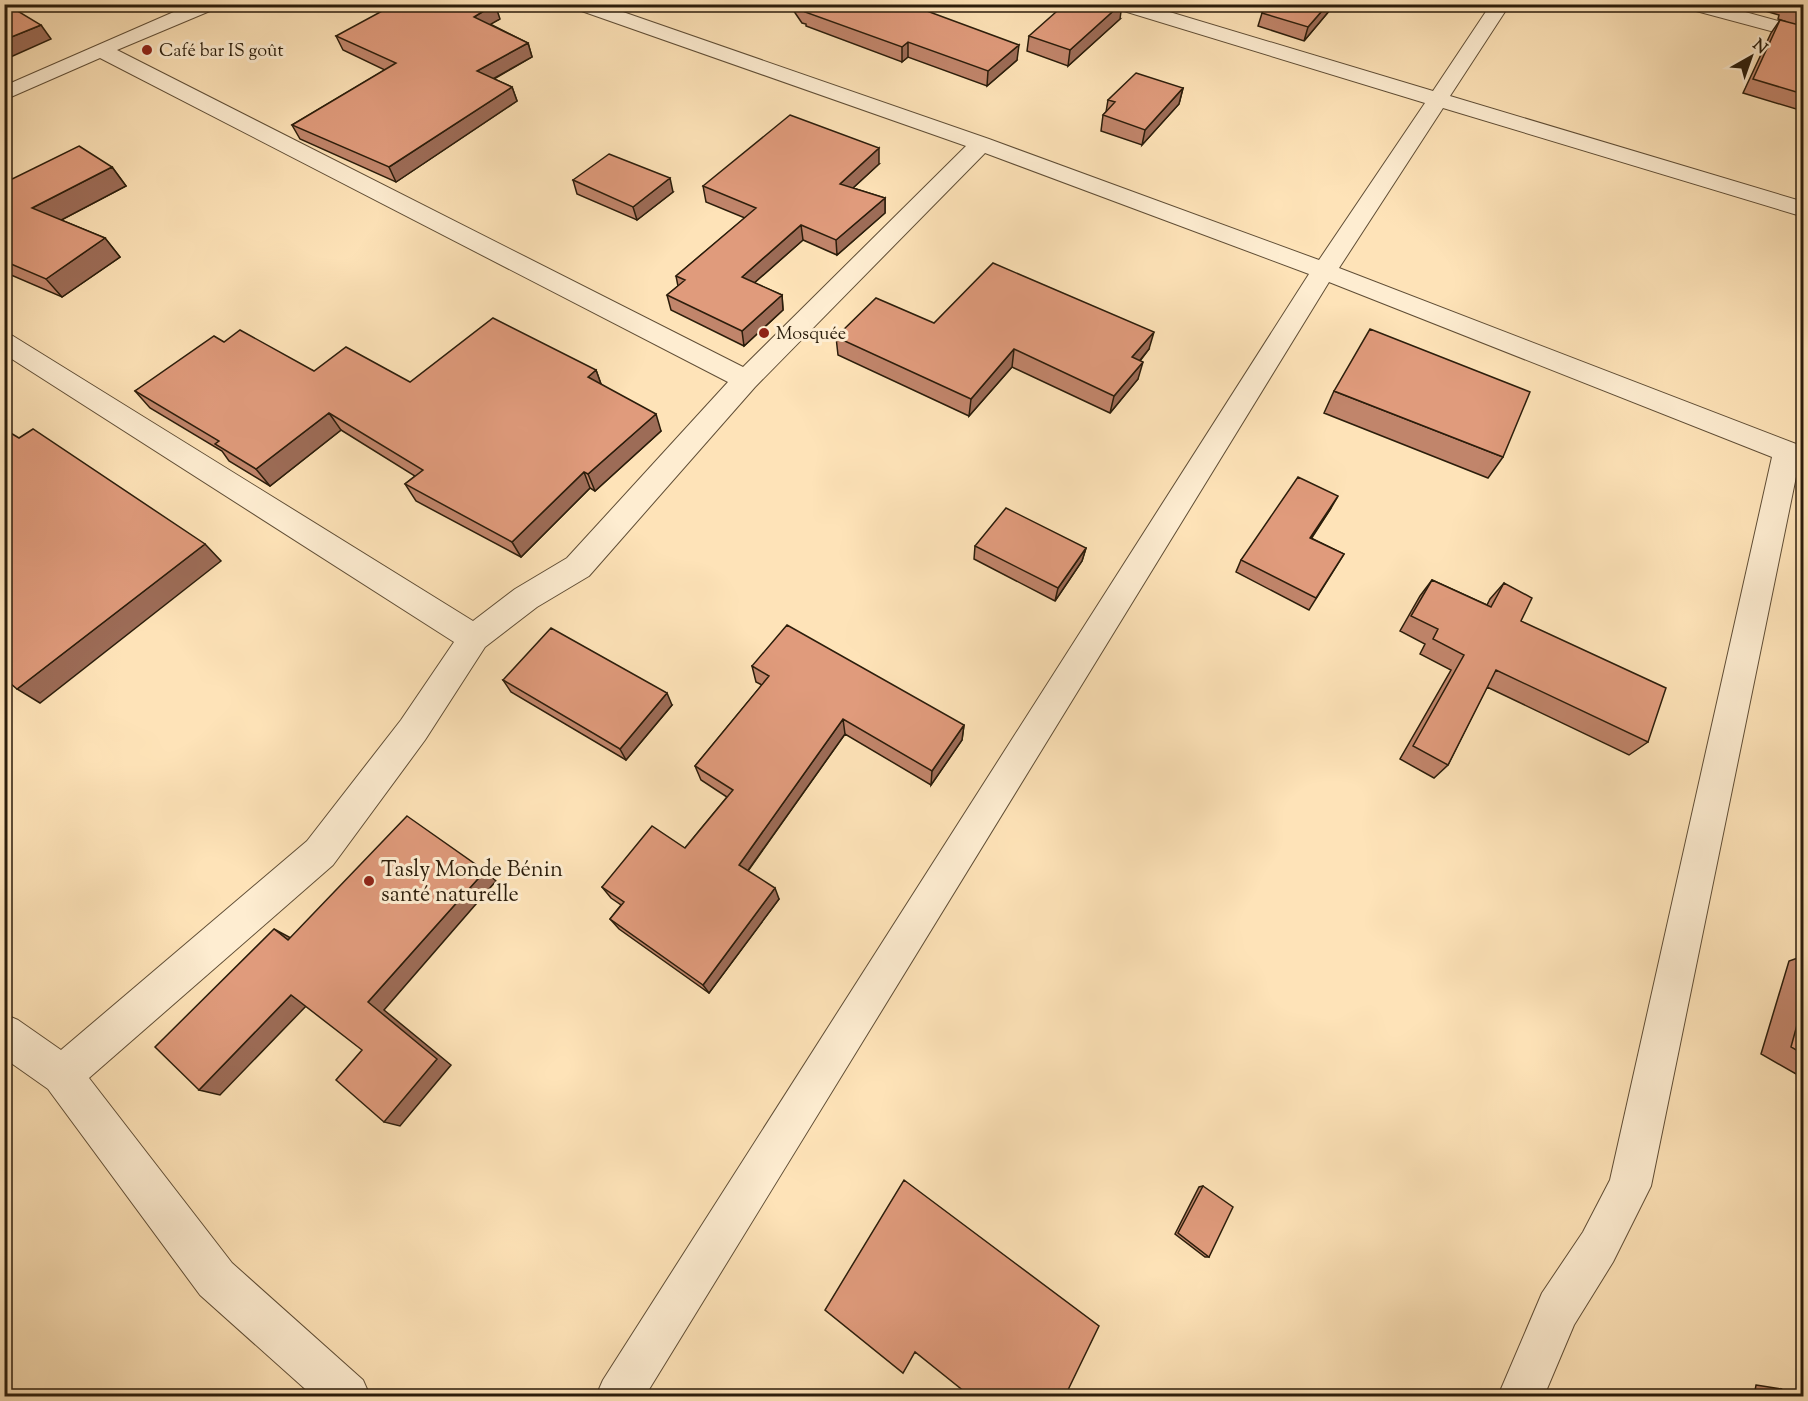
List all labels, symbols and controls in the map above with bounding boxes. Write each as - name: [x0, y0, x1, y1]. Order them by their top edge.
- north arrow: [1721, 27, 1781, 87]
- text: N: [1747, 35, 1771, 60]
- place label: Café bar IS goût: [159, 39, 284, 65]
- marker: Café bar IS goût: [140, 43, 154, 57]
- place label: Mosquée: [776, 322, 846, 348]
- marker: Mosquée: [757, 326, 771, 340]
- place label: Tasly Monde Bénin santé naturelle: [381, 855, 563, 912]
- marker: Tasly Monde Bénin santé naturelle: [362, 874, 376, 888]

